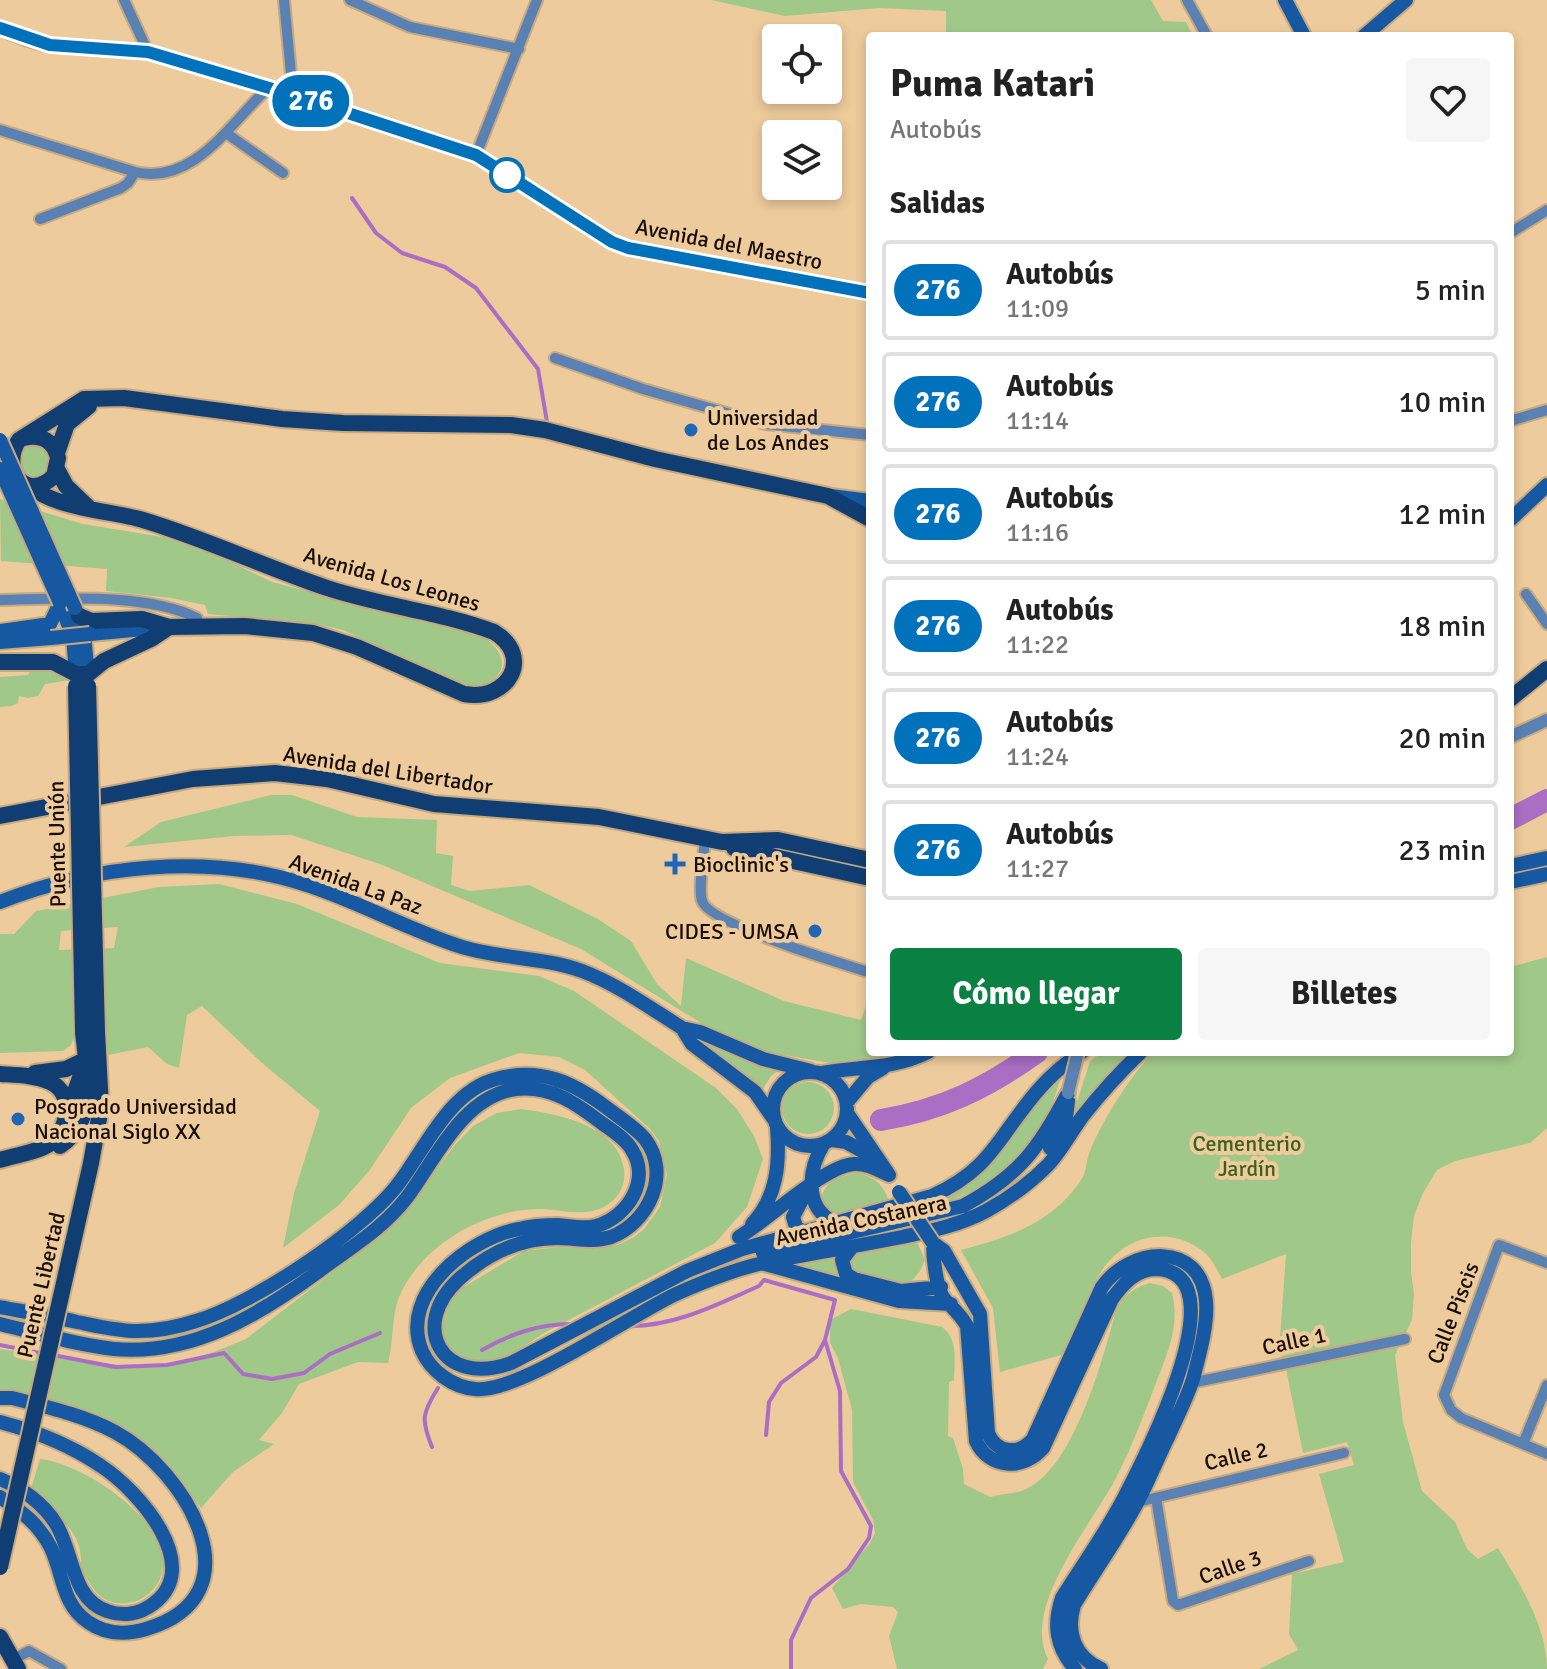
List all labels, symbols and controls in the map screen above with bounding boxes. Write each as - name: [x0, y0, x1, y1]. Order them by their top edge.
- map controls: [762, 24, 842, 200]
- button: locate: [762, 24, 842, 104]
- button: heart: [1406, 58, 1490, 142]
- text: Puma Katari: [890, 60, 1095, 107]
- line badge: 276: [265, 75, 357, 127]
- text: 276: [288, 84, 334, 118]
- text: Autobús: [890, 114, 982, 146]
- button: layers: [762, 120, 842, 200]
- unlabelled marker: [490, 158, 524, 192]
- text: Salidas: [890, 185, 985, 222]
- street label: Avenida del Maestro: [633, 213, 825, 275]
- text: Autobús: [1006, 256, 1114, 293]
- text: 5 min: [1415, 272, 1486, 309]
- text: 276: [915, 273, 961, 307]
- text: 11:09: [1006, 293, 1069, 325]
- text: Autobús: [1006, 368, 1114, 405]
- text: 10 min: [1399, 384, 1486, 421]
- text: 276: [915, 385, 961, 419]
- place label: Universidad de Los Andes: [707, 404, 829, 456]
- text: 11:14: [1006, 405, 1069, 437]
- marker: Universidad de Los Andes: [682, 421, 700, 439]
- text: Autobús: [1006, 480, 1114, 517]
- text: 12 min: [1399, 496, 1486, 533]
- text: 276: [915, 497, 961, 531]
- text: 11:16: [1006, 517, 1069, 549]
- street label: Avenida Los Leones: [301, 541, 483, 617]
- text: Autobús: [1006, 592, 1114, 629]
- text: 18 min: [1399, 608, 1486, 645]
- text: 276: [915, 609, 961, 643]
- text: 11:22: [1006, 629, 1069, 661]
- text: Autobús: [1006, 704, 1114, 741]
- text: 20 min: [1399, 720, 1486, 757]
- text: 276: [915, 721, 961, 755]
- street label: Avenida del Libertador: [281, 740, 495, 800]
- text: 11:24: [1006, 741, 1069, 773]
- street label: Puente Unión: [42, 780, 72, 908]
- text: Autobús: [1006, 816, 1114, 853]
- text: 23 min: [1399, 832, 1486, 869]
- text: 276: [915, 833, 961, 867]
- street label: Avenida La Paz: [286, 847, 426, 921]
- place label: Bioclinic's: [693, 851, 789, 878]
- marker: Bioclinic's: [664, 853, 686, 875]
- text: 11:27: [1006, 853, 1069, 885]
- place label: CIDES - UMSA: [665, 918, 800, 945]
- marker: CIDES - UMSA: [806, 922, 824, 940]
- button: Cómo llegar: [890, 948, 1182, 1040]
- button: Billetes: [1198, 948, 1490, 1040]
- place label: Posgrado Universidad Nacional Siglo XX: [34, 1093, 237, 1145]
- marker: Posgrado Universidad Nacional Siglo XX: [9, 1110, 27, 1128]
- park label: Cementerio Jardín: [1192, 1130, 1302, 1182]
- street label: Avenida Costanera: [773, 1189, 949, 1251]
- street label: Puente Libertad: [11, 1209, 71, 1361]
- street label: Calle Piscis: [1421, 1258, 1485, 1368]
- street label: Calle 1: [1260, 1321, 1328, 1361]
- street label: Calle 2: [1202, 1436, 1270, 1476]
- street label: Calle 3: [1195, 1544, 1265, 1590]

